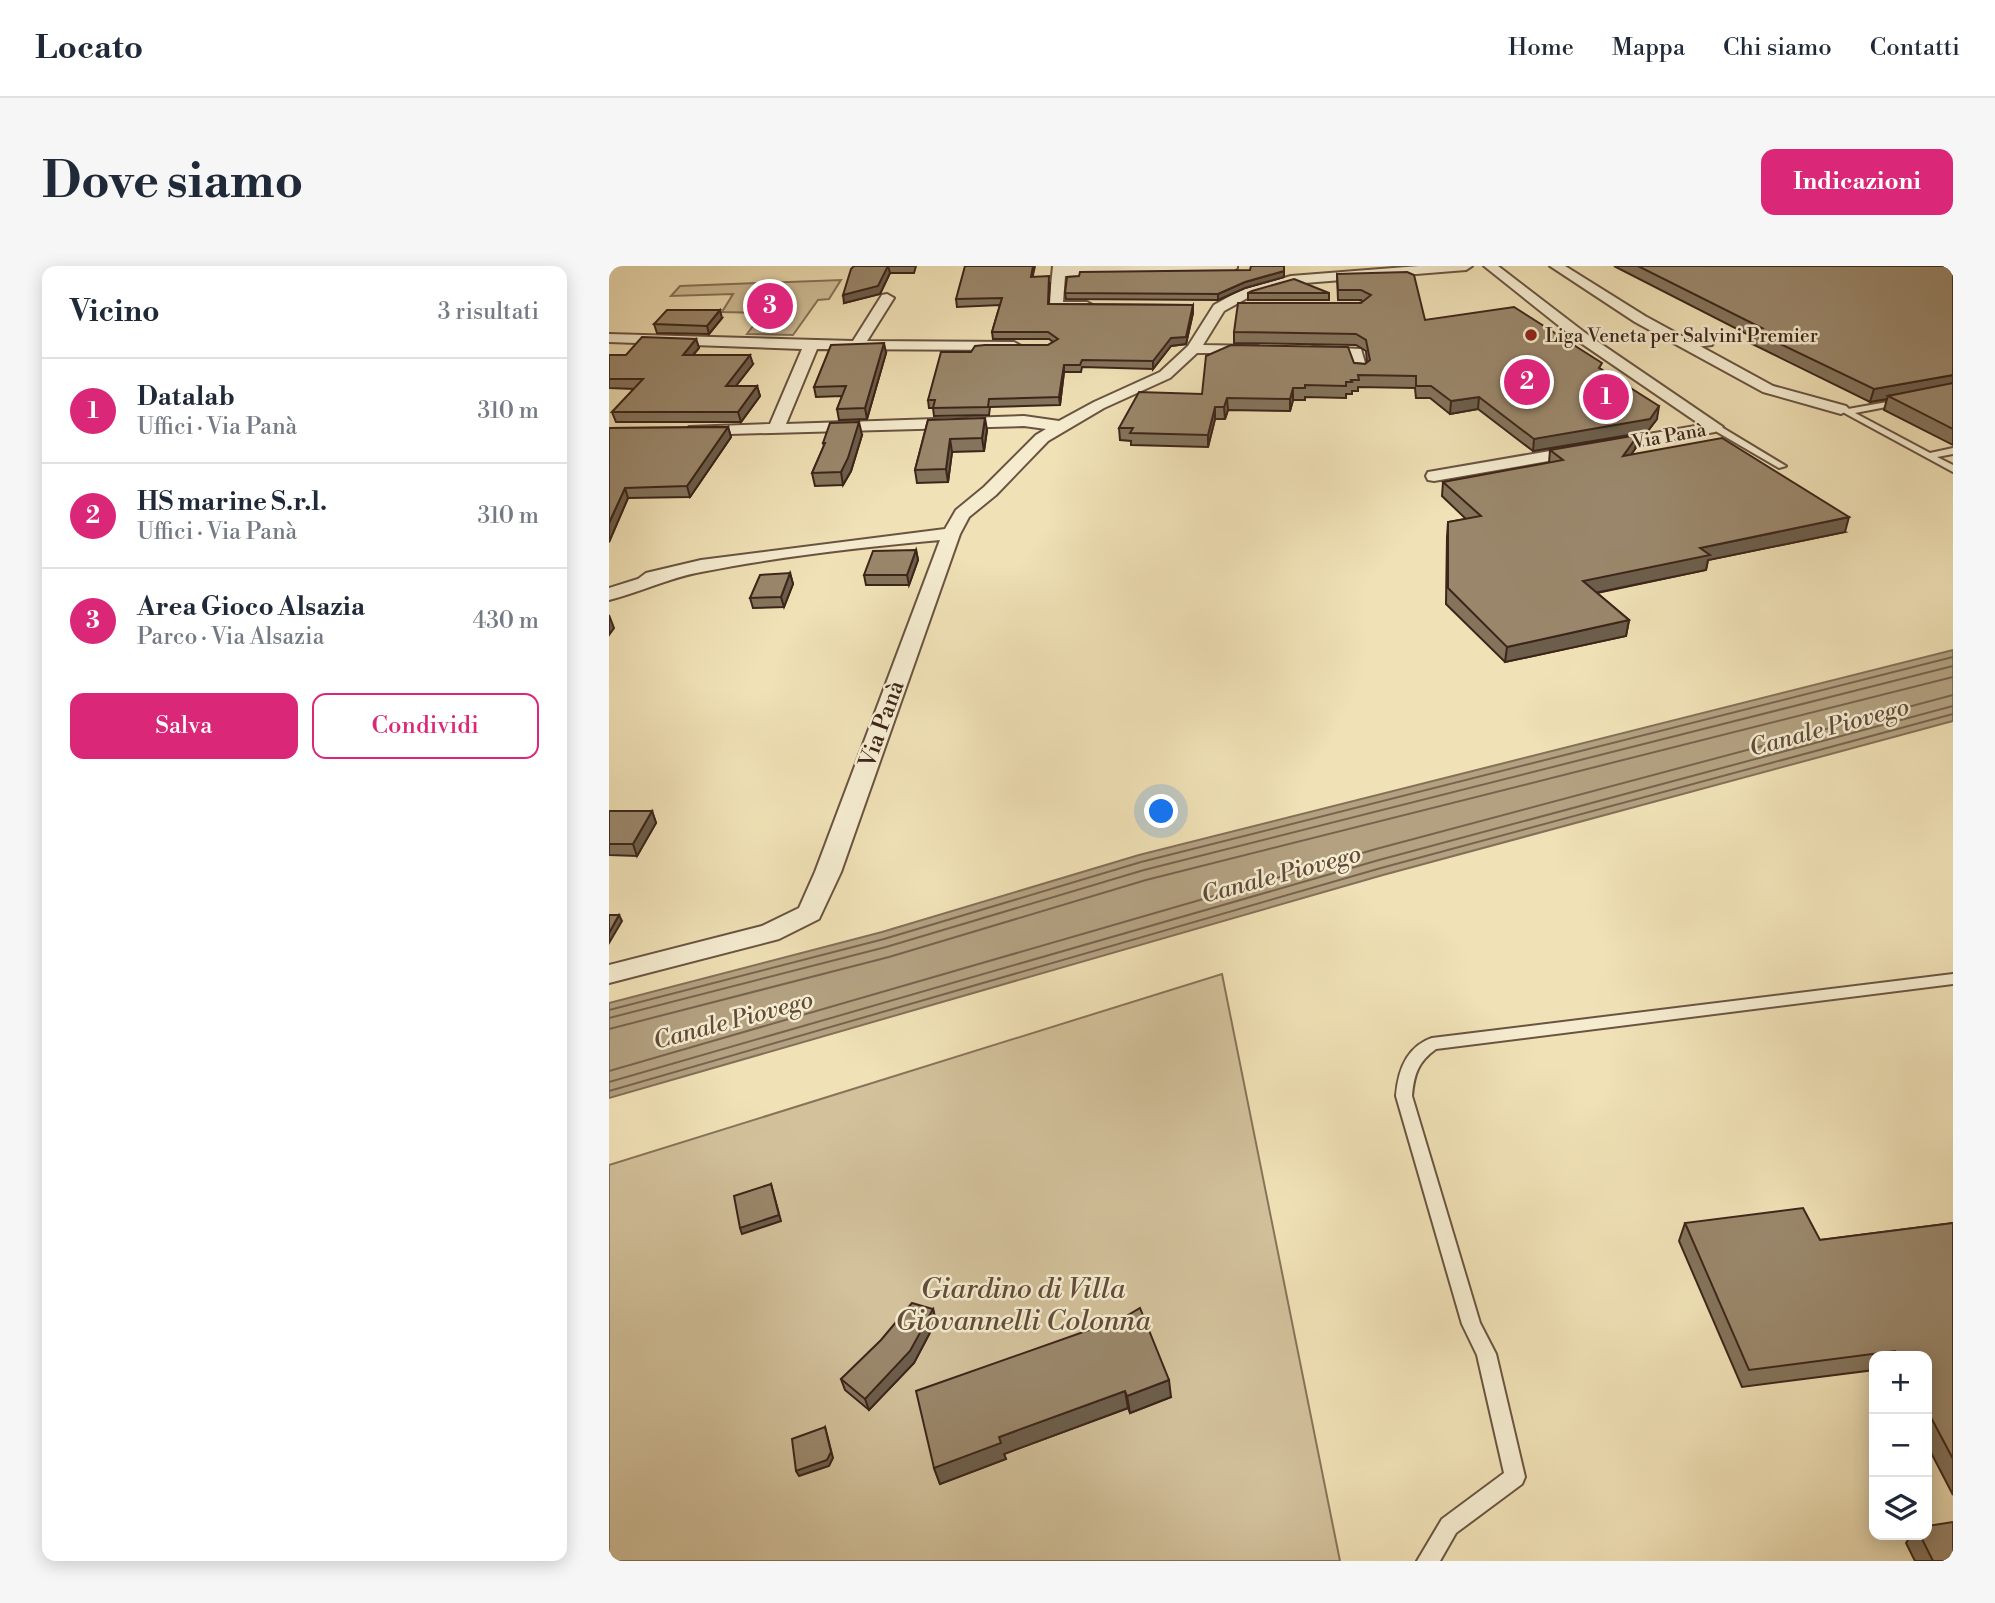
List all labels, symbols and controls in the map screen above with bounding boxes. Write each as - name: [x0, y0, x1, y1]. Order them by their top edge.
- text: Locato: [35, 28, 143, 69]
- text: Home: [1508, 33, 1574, 63]
- text: Mappa: [1612, 33, 1685, 63]
- text: Chi siamo: [1723, 33, 1832, 63]
- text: Contatti: [1870, 33, 1960, 63]
- button: Indicazioni: [1761, 149, 1953, 215]
- text: Dove siamo: [42, 152, 303, 213]
- pin: 3: [747, 280, 793, 332]
- text: Vicino: [70, 293, 160, 331]
- text: 3 risultati: [438, 298, 539, 326]
- place label: Liga Veneta per Salvini Premier: [1545, 324, 1818, 348]
- marker: Liga Veneta per Salvini Premier: [1523, 327, 1539, 343]
- pin: 2: [1504, 356, 1550, 408]
- pin: 1: [1583, 371, 1629, 423]
- text: Datalab: [137, 381, 235, 413]
- text: 1: [87, 397, 99, 425]
- text: 310 m: [478, 397, 539, 425]
- text: Uffici · Via Panà: [137, 413, 297, 441]
- street label: Via Panà: [1629, 418, 1708, 454]
- text: HS marine S.r.l.: [137, 486, 327, 518]
- text: 2: [86, 502, 100, 530]
- text: 310 m: [478, 502, 539, 530]
- text: Uffici · Via Panà: [137, 518, 297, 546]
- text: Area Gioco Alsazia: [137, 591, 365, 623]
- text: 3: [86, 607, 100, 635]
- text: 430 m: [472, 607, 539, 635]
- text: Parco · Via Alsazia: [137, 623, 324, 651]
- street label: Via Panà: [853, 677, 911, 773]
- water label: Canale Piovego: [1746, 692, 1912, 764]
- button: Salva: [70, 693, 298, 759]
- button: Condividi: [312, 693, 539, 759]
- your location: [1144, 794, 1178, 828]
- water label: Canale Piovego: [1198, 839, 1364, 911]
- water label: Canale Piovego: [650, 985, 816, 1057]
- park label: Giardino di Villa Giovannelli Colonna: [895, 1272, 1151, 1339]
- map controls: [1869, 1351, 1932, 1540]
- button: +: [1869, 1351, 1932, 1414]
- button: −: [1869, 1414, 1932, 1477]
- button: layers: [1869, 1477, 1932, 1540]

